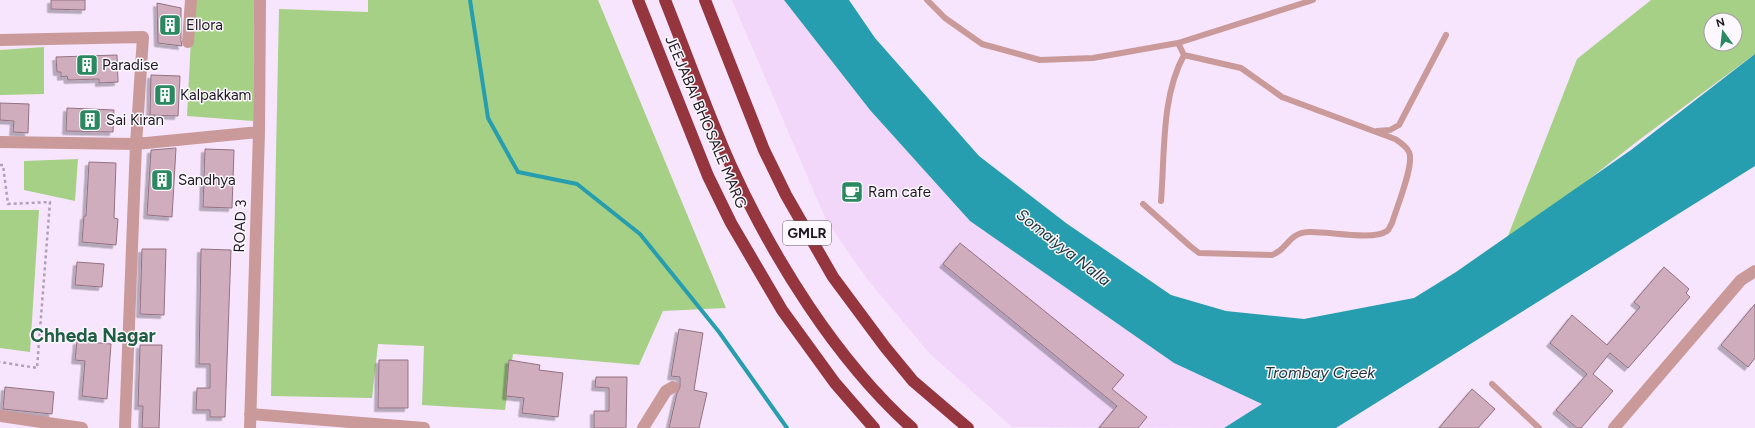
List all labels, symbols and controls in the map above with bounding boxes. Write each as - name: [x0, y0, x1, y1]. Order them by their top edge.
- building icon: Ellora: [157, 12, 183, 38]
- north arrow: [1703, 12, 1743, 52]
- text: N: [1715, 15, 1726, 30]
- place label: Ellora: [186, 16, 223, 34]
- street label: JEEJABAI BHOSALE MARG: [661, 33, 751, 211]
- building icon: Paradise: [74, 52, 100, 78]
- place label: Paradise: [102, 56, 158, 74]
- building icon: Kalpakkam: [152, 82, 178, 108]
- place label: Kalpakkam: [180, 86, 251, 104]
- building icon: Sai Kiran: [77, 107, 103, 133]
- place label: Sai Kiran: [106, 111, 164, 129]
- building icon: Sandhya: [149, 167, 175, 193]
- place label: Sandhya: [178, 171, 236, 189]
- cafe icon: Ram cafe: [839, 179, 865, 205]
- place label: Ram cafe: [868, 183, 931, 201]
- street label: ROAD 3: [230, 199, 250, 253]
- water label: Somaiyya Nalla: [1013, 205, 1114, 290]
- road number: GMLR: [783, 221, 831, 245]
- district label: Chheda Nagar: [30, 324, 156, 347]
- water label: Trombay Creek: [1265, 363, 1376, 382]

